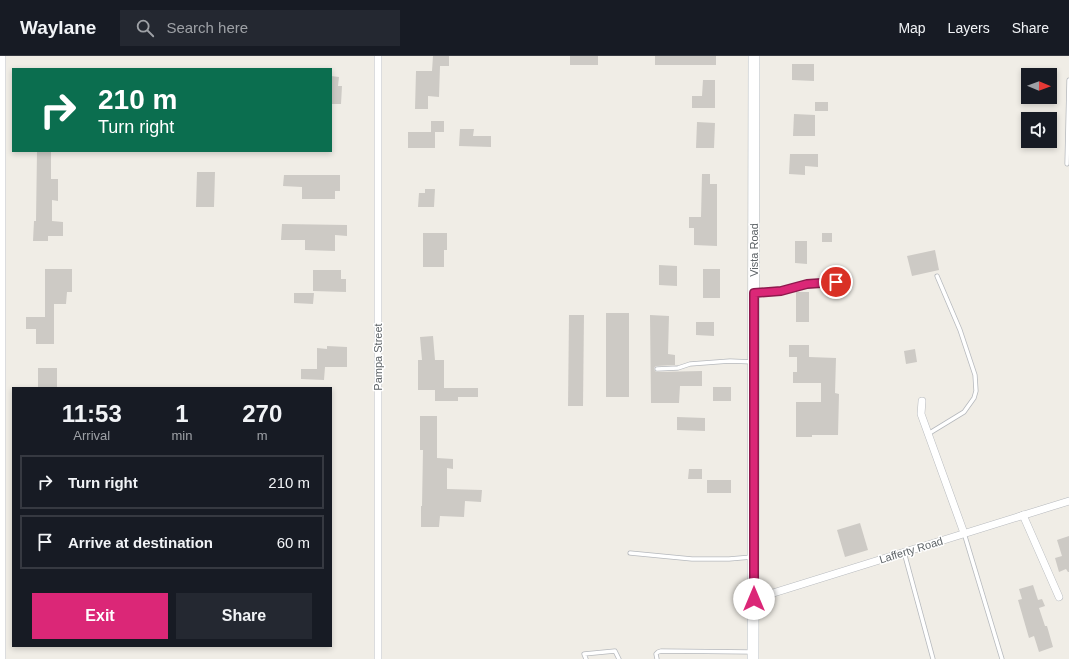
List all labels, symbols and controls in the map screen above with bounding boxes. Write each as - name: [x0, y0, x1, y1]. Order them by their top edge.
- search box: [120, 10, 400, 46]
- text: Waylane: [20, 17, 96, 38]
- icon: search: [134, 17, 156, 39]
- text: Search here: [166, 19, 248, 36]
- text: Map: [898, 20, 926, 36]
- text: Layers: [948, 20, 990, 36]
- text: Share: [1012, 20, 1049, 36]
- north arrow: [1021, 68, 1057, 104]
- map controls: [1021, 68, 1057, 148]
- icon: right: [32, 84, 84, 136]
- text: 210 m: [98, 84, 177, 115]
- button: sound: [1021, 112, 1057, 148]
- text: Turn right: [98, 117, 174, 137]
- street label: Vista Road: [748, 223, 760, 277]
- pin: [819, 265, 853, 299]
- icon: arrive: [825, 271, 847, 293]
- street label: Pampa Street: [372, 323, 384, 391]
- text: 11:53: [62, 400, 122, 427]
- text: 1: [175, 400, 189, 427]
- text: 270: [242, 400, 282, 427]
- text: Arrival: [73, 428, 110, 443]
- text: min: [172, 428, 192, 443]
- text: m: [257, 428, 268, 443]
- icon: right: [34, 471, 56, 493]
- text: Turn right: [68, 474, 138, 491]
- text: 210 m: [268, 474, 310, 491]
- icon: arrive: [34, 531, 56, 553]
- text: Arrive at destination: [68, 534, 213, 551]
- text: 60 m: [277, 534, 310, 551]
- street label: Lafferty Road: [878, 535, 944, 565]
- position arrow: [733, 578, 775, 620]
- button: Exit: [32, 593, 168, 639]
- button: Share: [176, 593, 312, 639]

